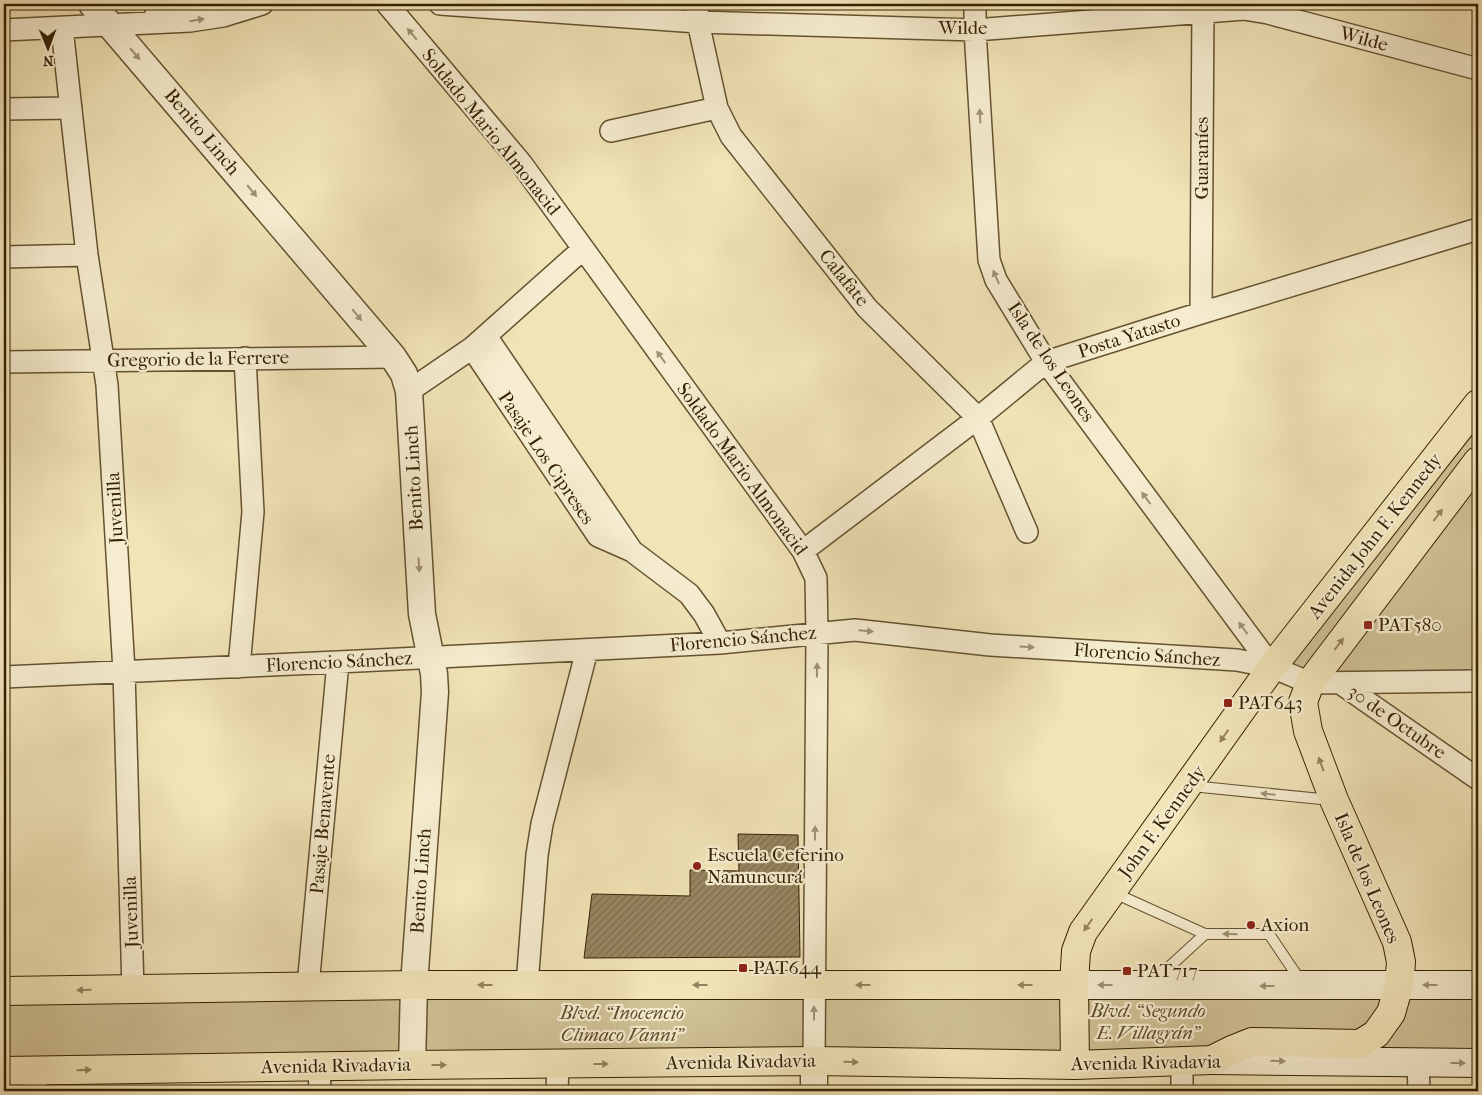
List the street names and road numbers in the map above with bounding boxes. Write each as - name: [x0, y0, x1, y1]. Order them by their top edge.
- street label: Wilde: [937, 17, 988, 39]
- street label: Wilde: [1337, 22, 1391, 56]
- street label: Soldado Mario Almonacid: [417, 44, 565, 220]
- street label: Benito Linch: [160, 84, 245, 180]
- street label: Guaraníes: [1191, 117, 1213, 199]
- street label: Calafate: [814, 245, 874, 311]
- street label: Isla de los Leones: [1003, 298, 1099, 426]
- street label: Posta Yatasto: [1075, 309, 1183, 363]
- street label: Gregorio de la Ferrere: [107, 346, 289, 372]
- street label: Soldado Mario Almonacid: [672, 378, 812, 560]
- street label: Pasaje Los Cipreses: [493, 387, 599, 529]
- street label: Benito Linch: [400, 424, 428, 531]
- street label: Avenida John F. Kennedy: [1303, 448, 1447, 624]
- street label: Juvenilla: [102, 471, 128, 546]
- street label: Florencio Sánchez: [669, 622, 817, 656]
- street label: Florencio Sánchez: [1073, 639, 1221, 671]
- street label: Florencio Sánchez: [265, 647, 413, 677]
- street label: 30 de Octubre: [1344, 680, 1450, 764]
- street label: Pasaje Benavente: [306, 753, 340, 895]
- street label: John F. Kennedy: [1113, 761, 1211, 884]
- street label: Isla de los Leones: [1330, 809, 1404, 947]
- street label: Benito Linch: [406, 827, 436, 935]
- street label: Juvenilla: [119, 875, 143, 950]
- street label: Avenida Rivadavia: [665, 1050, 816, 1074]
- street label: Avenida Rivadavia: [1070, 1051, 1221, 1075]
- street label: Avenida Rivadavia: [260, 1054, 411, 1078]

